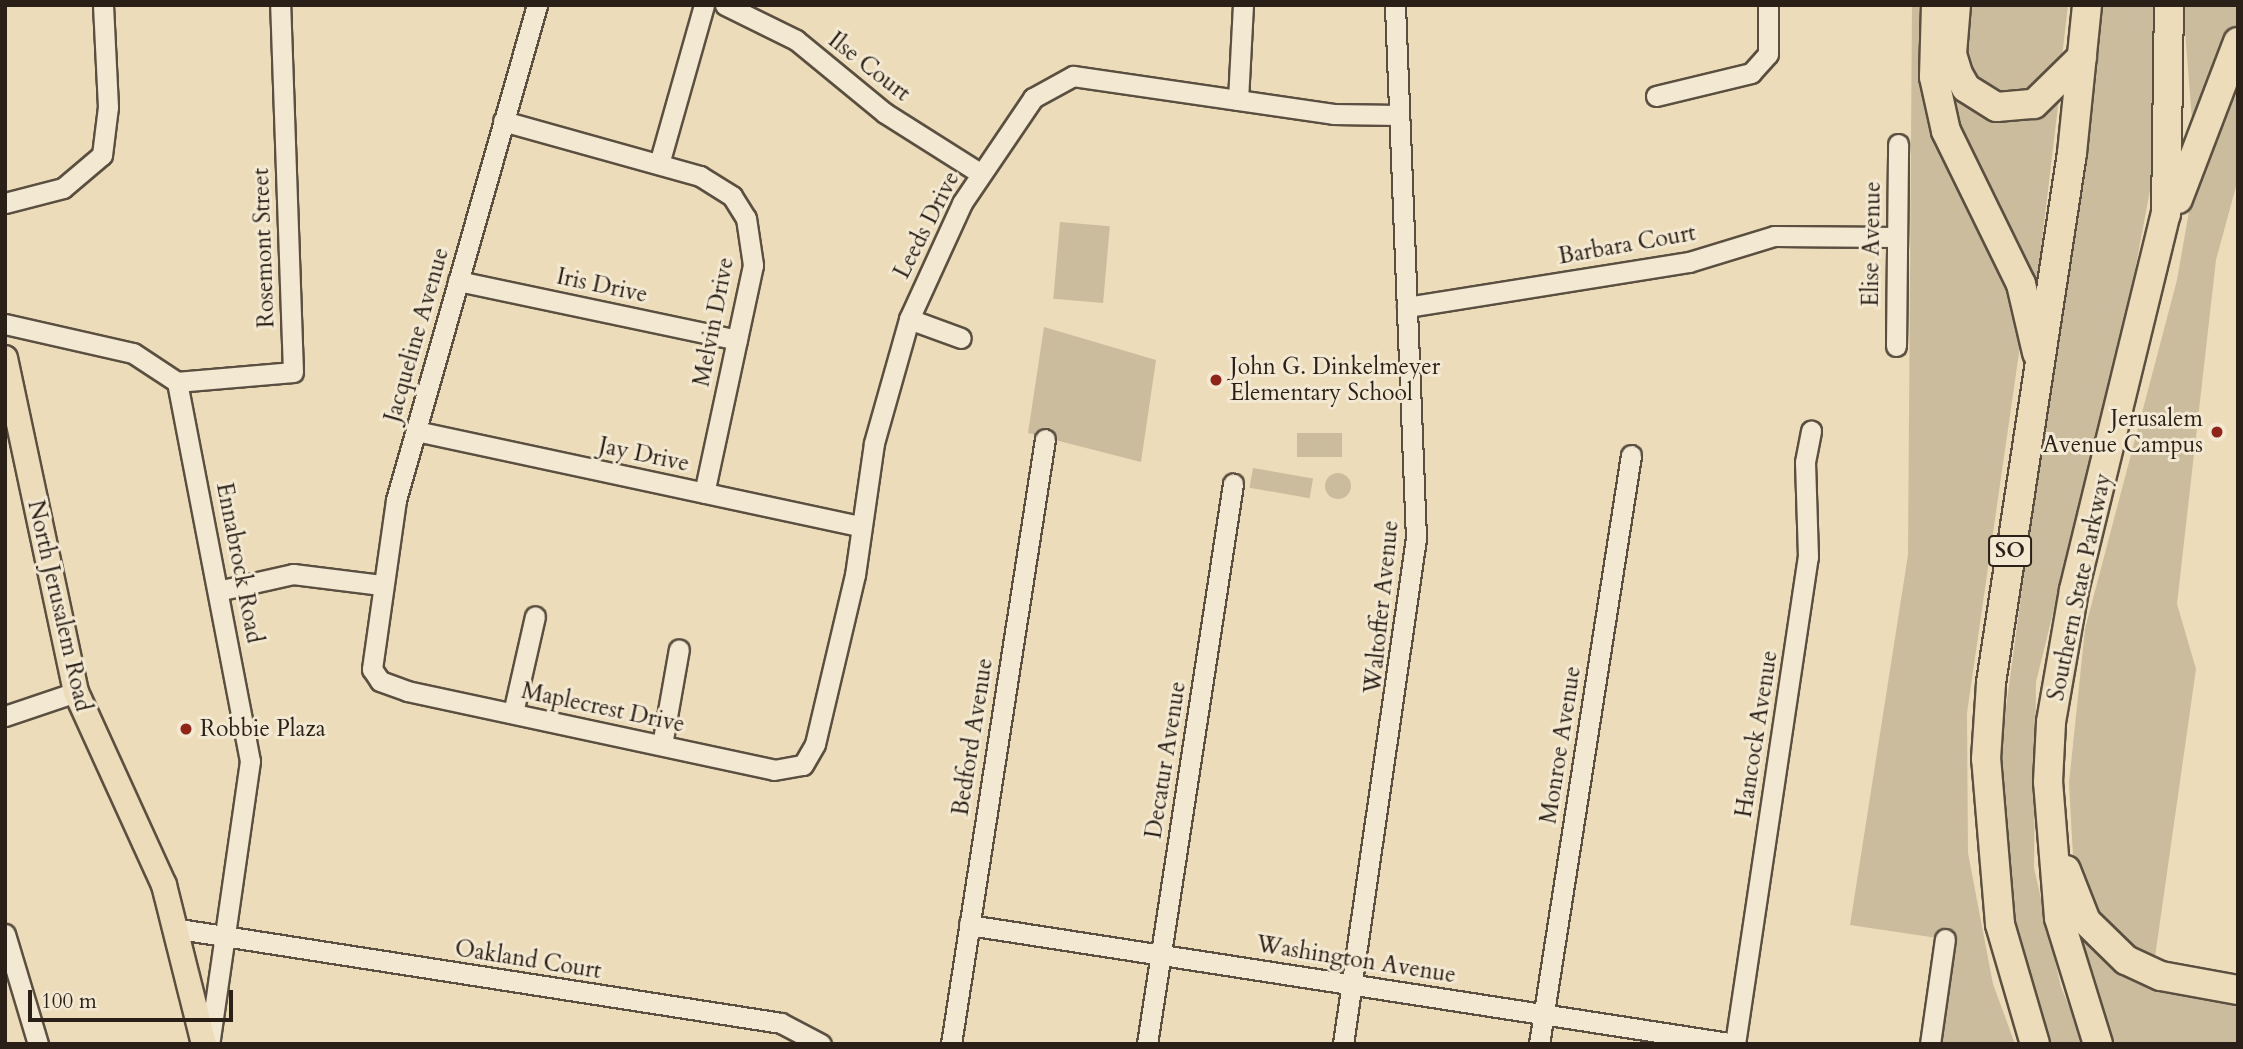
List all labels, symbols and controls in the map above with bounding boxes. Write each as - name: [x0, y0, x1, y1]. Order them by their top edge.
- street label: Ilse Court: [823, 26, 915, 108]
- street label: Rosemont Street: [247, 167, 281, 329]
- street label: Leeds Drive: [888, 167, 966, 283]
- street label: Elise Avenue: [1857, 181, 1887, 307]
- street label: Barbara Court: [1556, 219, 1698, 271]
- street label: Jacqueline Avenue: [379, 245, 455, 425]
- street label: Melvin Drive: [688, 255, 740, 389]
- street label: Iris Drive: [554, 263, 650, 309]
- place label: John G. Dinkelmeyer Elementary School: [1230, 353, 1440, 407]
- marker: John G. Dinkelmeyer Elementary School: [1208, 372, 1224, 388]
- place label: Jerusalem Avenue Campus: [2043, 405, 2203, 459]
- marker: Jerusalem Avenue Campus: [2209, 424, 2225, 440]
- street label: Jay Drive: [596, 432, 692, 478]
- street label: Southern State Parkway: [2042, 471, 2118, 703]
- street label: Ennabrock Road: [210, 480, 268, 646]
- street label: North Jerusalem Road: [21, 498, 97, 714]
- street label: Waltoffer Avenue: [1359, 519, 1405, 695]
- road number: SO: [1987, 534, 2033, 568]
- street label: Hancock Avenue: [1730, 649, 1784, 819]
- street label: Bedford Avenue: [947, 656, 999, 818]
- street label: Monroe Avenue: [1535, 664, 1587, 826]
- street label: Maplecrest Drive: [519, 677, 687, 739]
- street label: Decatur Avenue: [1140, 680, 1192, 840]
- place label: Robbie Plaza: [200, 715, 326, 743]
- marker: Robbie Plaza: [178, 721, 194, 737]
- street label: Washington Avenue: [1254, 931, 1458, 989]
- street label: Oakland Court: [453, 935, 603, 985]
- scale bar: [32, 976, 236, 1020]
- text: 100 m: [41, 987, 97, 1016]

